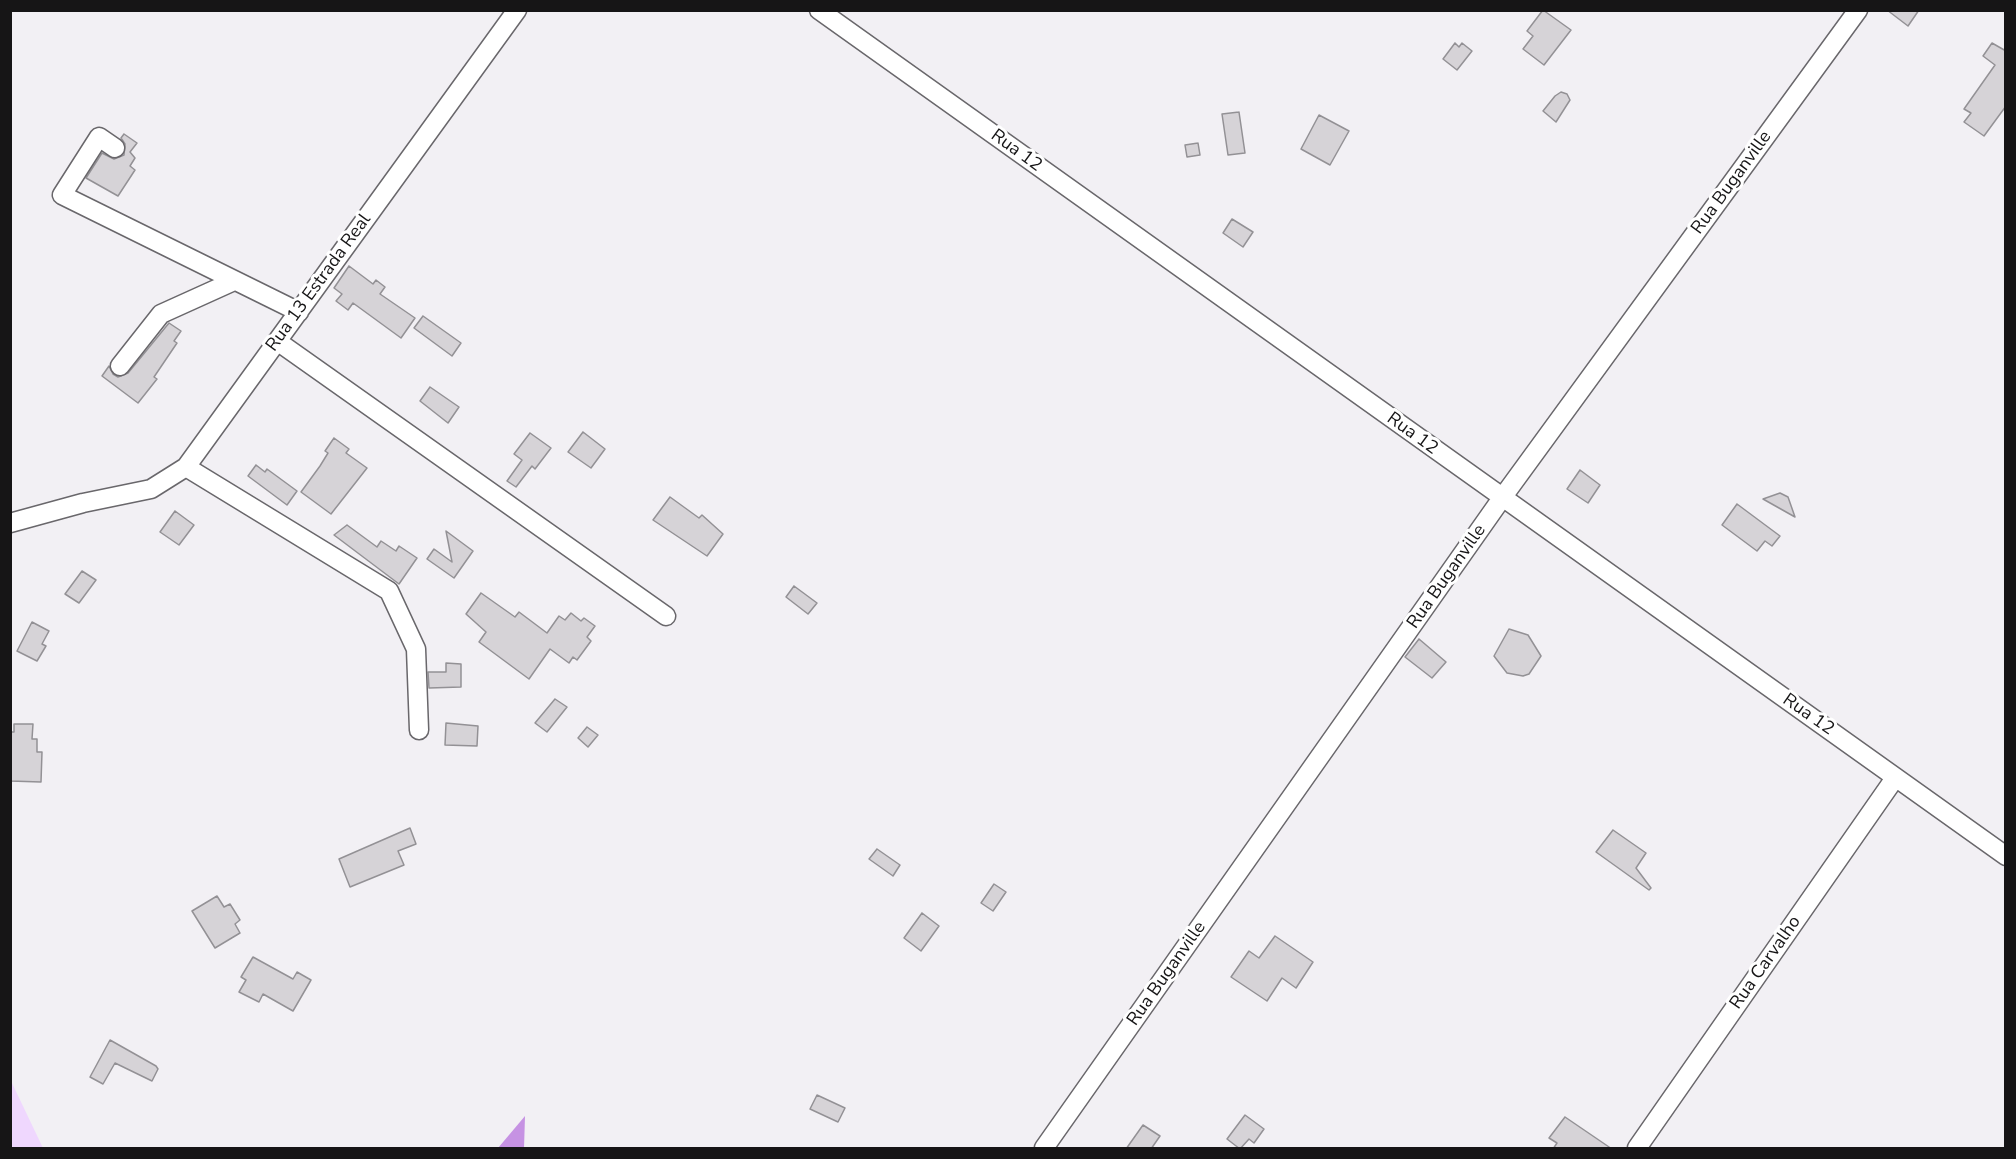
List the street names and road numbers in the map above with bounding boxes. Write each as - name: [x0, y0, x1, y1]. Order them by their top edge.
- street label: Rua 12: [986, 125, 1046, 177]
- street label: Rua Buganville: [1687, 127, 1777, 239]
- street label: Rua 13 Estrada Real: [262, 210, 376, 356]
- street label: Rua 12: [1382, 408, 1442, 460]
- street label: Rua Buganville: [1403, 521, 1491, 633]
- street label: Rua 12: [1778, 690, 1838, 740]
- street label: Rua Carvalho: [1726, 912, 1806, 1014]
- street label: Rua Buganville: [1123, 918, 1211, 1030]

